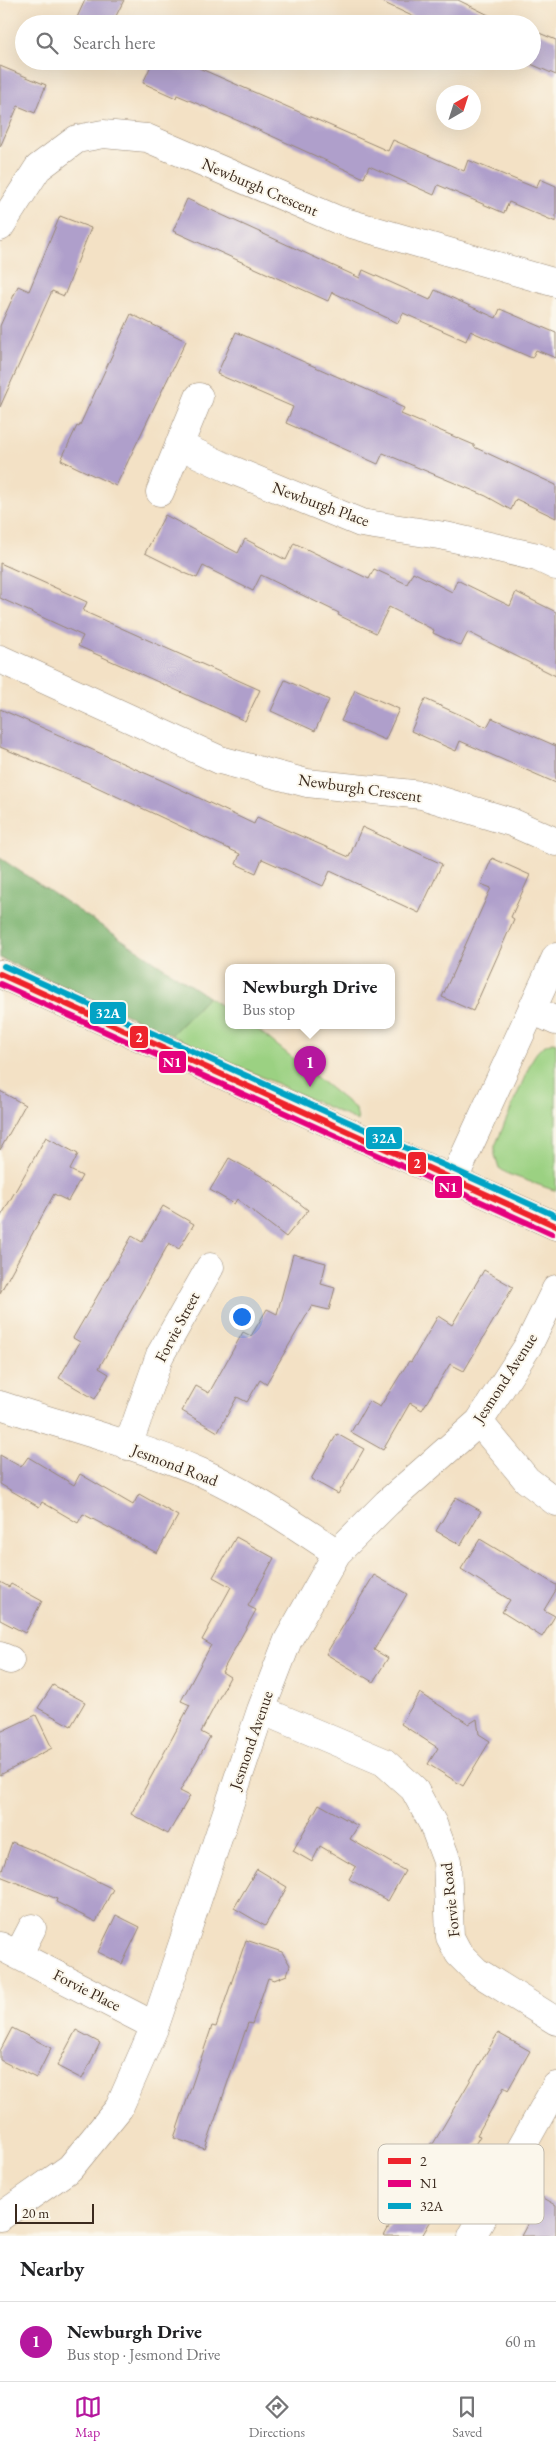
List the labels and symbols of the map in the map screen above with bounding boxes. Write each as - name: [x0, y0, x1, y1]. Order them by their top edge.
- north arrow: [436, 85, 481, 130]
- street label: Newburgh Crescent: [199, 153, 321, 221]
- street label: Newburgh Place: [270, 477, 372, 531]
- street label: Newburgh Crescent: [297, 769, 423, 807]
- line badge: 32A: [89, 1001, 127, 1025]
- text: 32A: [96, 1004, 121, 1022]
- line badge: 2: [129, 1025, 149, 1049]
- text: 2: [135, 1028, 143, 1046]
- pin: 1: [294, 1046, 326, 1087]
- line badge: N1: [158, 1050, 187, 1074]
- text: N1: [163, 1053, 181, 1071]
- line badge: 32A: [365, 1126, 403, 1150]
- text: 32A: [372, 1129, 397, 1147]
- line badge: 2: [407, 1151, 427, 1175]
- text: 2: [413, 1154, 421, 1172]
- line badge: N1: [434, 1175, 463, 1199]
- text: N1: [439, 1178, 457, 1196]
- street label: Forvie Street: [150, 1288, 204, 1366]
- your location: [229, 1304, 255, 1330]
- street label: Jesmond Avenue: [467, 1329, 542, 1429]
- street label: Jesmond Road: [127, 1438, 222, 1491]
- street label: Jesmond Avenue: [224, 1688, 278, 1794]
- street label: Forvie Road: [436, 1861, 464, 1938]
- street label: Forvie Place: [50, 1964, 124, 2016]
- legend: [378, 2144, 544, 2224]
- text: 2: [420, 2152, 427, 2170]
- text: N1: [420, 2174, 438, 2192]
- text: 32A: [420, 2197, 443, 2215]
- scale bar: [15, 2201, 94, 2224]

